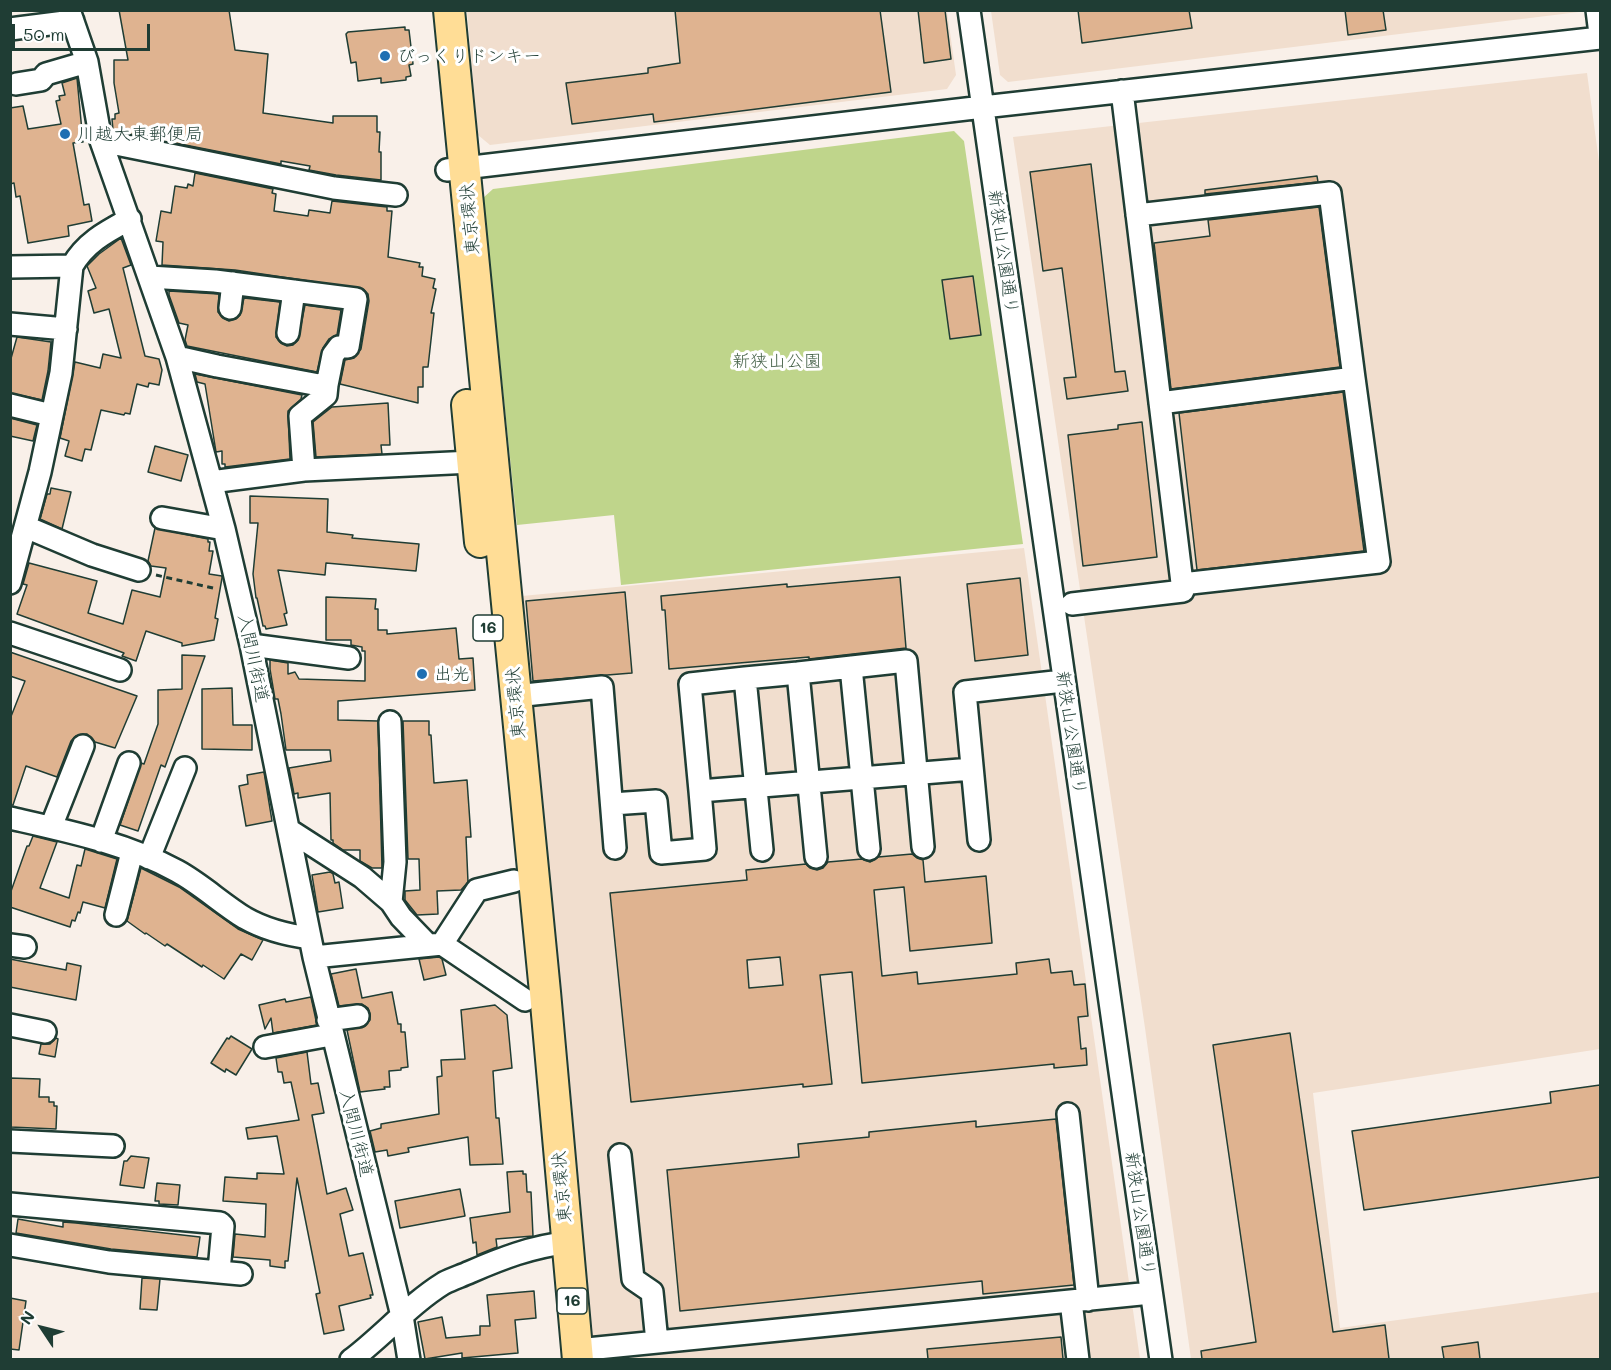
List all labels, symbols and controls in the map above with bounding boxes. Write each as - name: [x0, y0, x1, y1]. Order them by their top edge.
- scale bar: [15, 12, 153, 50]
- text: 50 m: [23, 22, 65, 46]
- place label: びっくりドンキー: [397, 45, 541, 67]
- marker: びっくりドンキー: [378, 49, 392, 63]
- place label: 川越大東郵便局: [77, 123, 203, 145]
- marker: 川越大東郵便局: [58, 127, 72, 141]
- street label: 東京環状: [456, 182, 484, 256]
- street label: 新狭山公園通り: [984, 188, 1022, 316]
- park label: 新狭山公園: [732, 350, 822, 372]
- street label: 入間川街道: [233, 612, 273, 704]
- road number: 16: [473, 615, 503, 641]
- place label: 出光: [434, 663, 470, 685]
- street label: 東京環状: [502, 666, 530, 740]
- marker: 出光: [415, 667, 429, 681]
- street label: 新狭山公園通り: [1052, 669, 1090, 797]
- street label: 入間川街道: [335, 1087, 377, 1179]
- street label: 東京環状: [548, 1150, 576, 1224]
- street label: 新狭山公園通り: [1121, 1150, 1159, 1278]
- road number: 16: [557, 1288, 587, 1314]
- north arrow: [12, 1298, 72, 1358]
- text: N: [15, 1306, 39, 1328]

